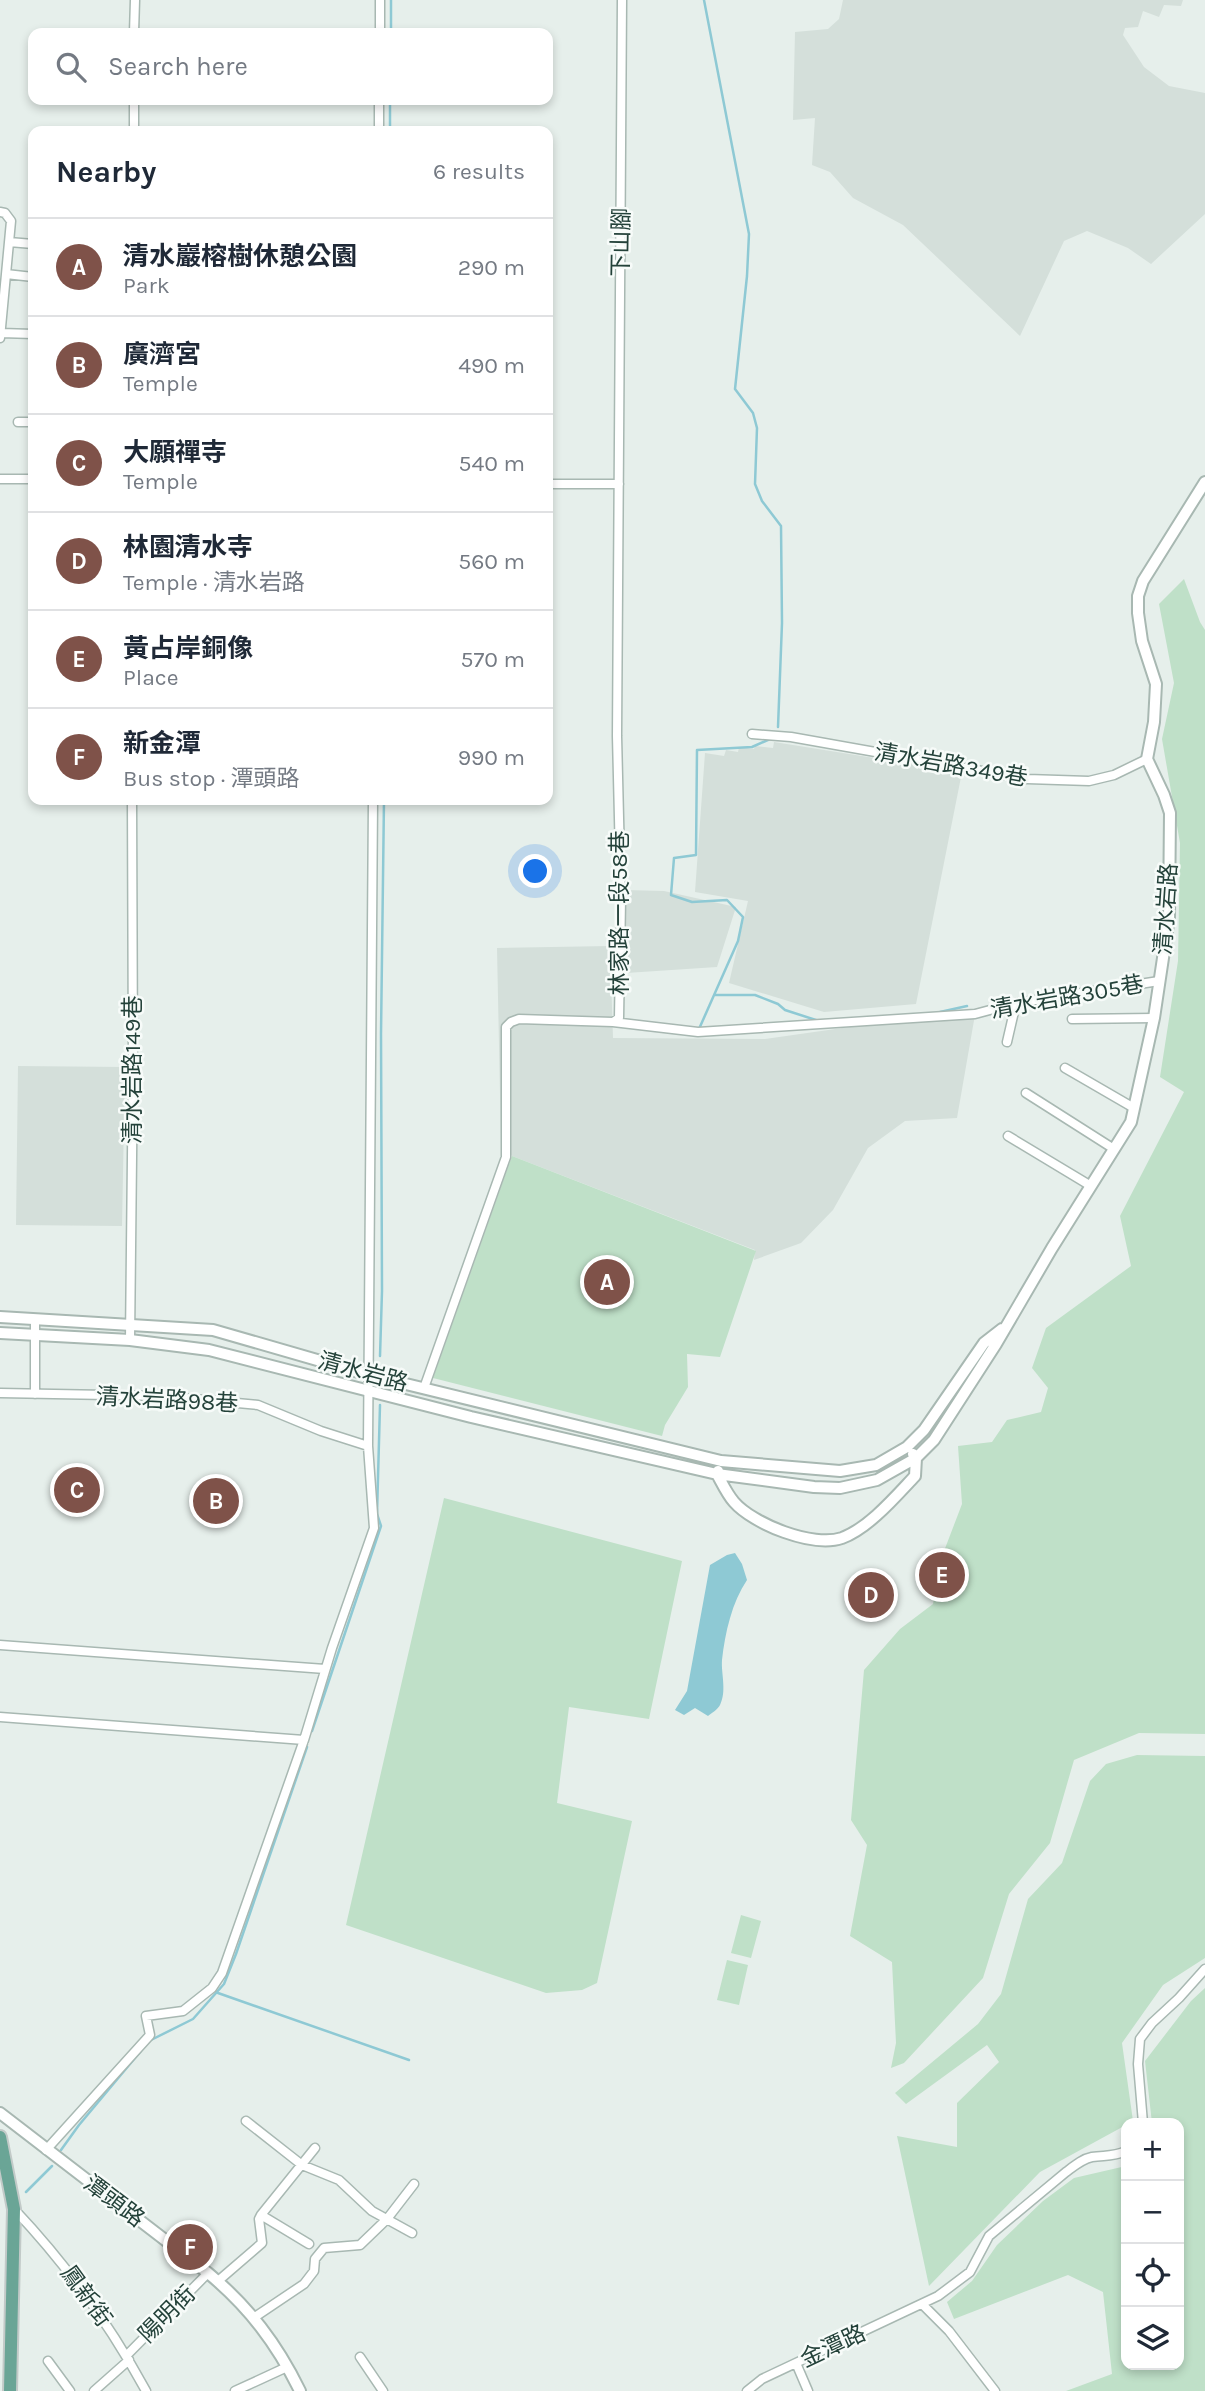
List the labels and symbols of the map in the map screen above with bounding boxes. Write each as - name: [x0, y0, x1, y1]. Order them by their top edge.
- street label: 下山腳: [607, 207, 635, 277]
- street label: 清水岩路349巷: [872, 738, 1030, 792]
- street label: 林家路一段58巷: [606, 830, 633, 996]
- your location: [518, 854, 552, 888]
- street label: 清水岩路: [1149, 862, 1183, 956]
- street label: 清水岩路305巷: [988, 970, 1146, 1024]
- street label: 清水岩路149巷: [119, 996, 146, 1144]
- pin: A: [584, 1256, 630, 1308]
- street label: 清水岩路: [315, 1347, 411, 1397]
- street label: 清水岩路98巷: [95, 1383, 239, 1417]
- pin: C: [54, 1464, 100, 1516]
- pin: B: [193, 1475, 239, 1527]
- pin: E: [919, 1549, 965, 1601]
- pin: D: [848, 1569, 894, 1621]
- street label: 潭頭路: [78, 2169, 150, 2233]
- pin: F: [167, 2221, 213, 2273]
- street label: 鳳新街: [55, 2260, 117, 2332]
- street label: 陽明街: [133, 2280, 201, 2348]
- street label: 金潭路: [796, 2319, 870, 2373]

